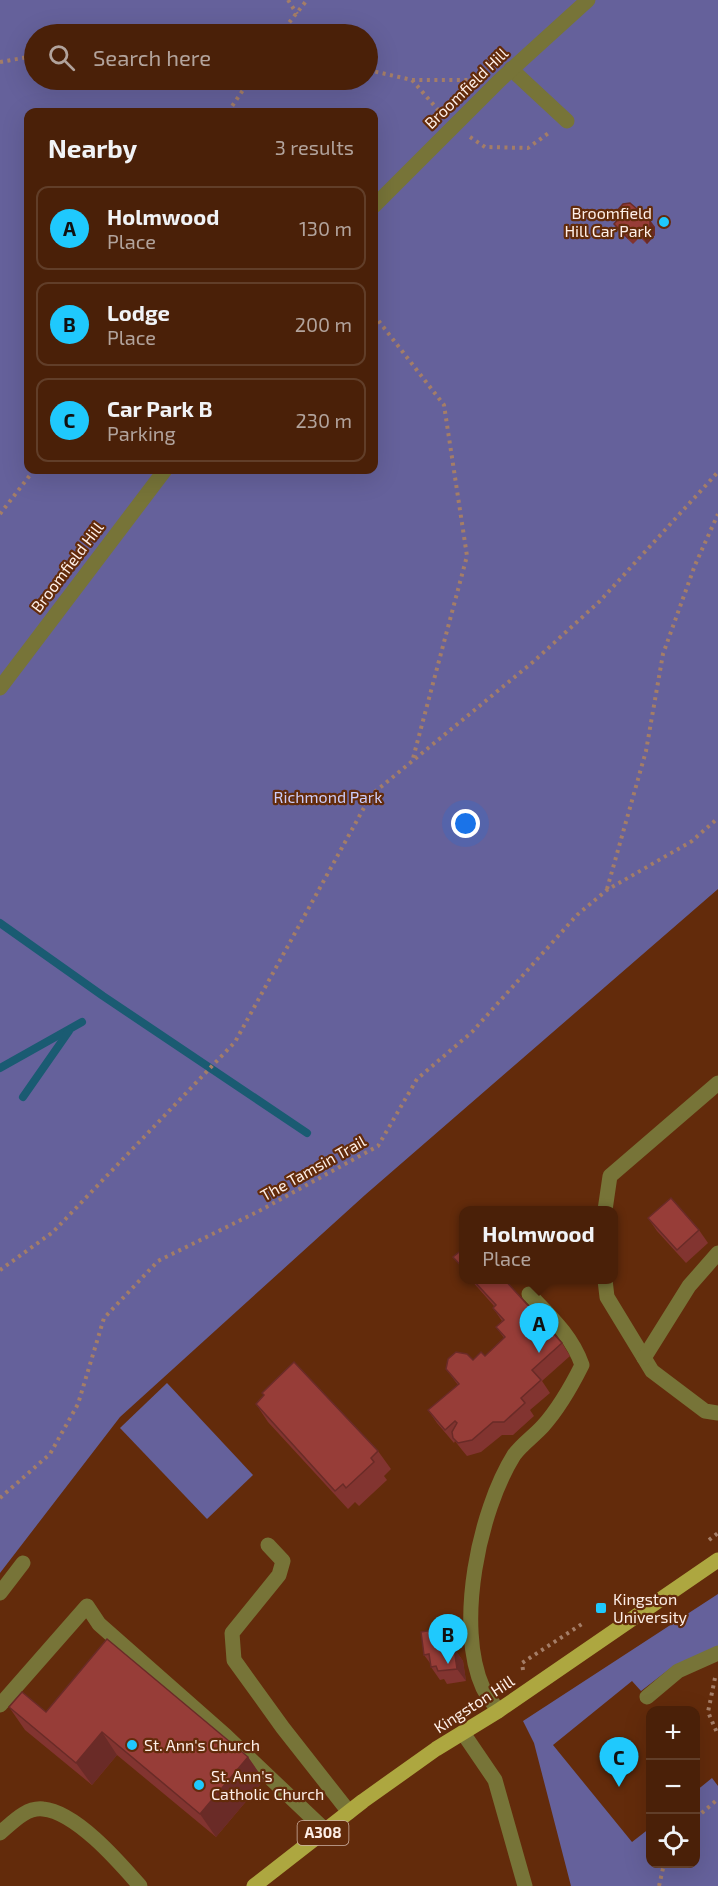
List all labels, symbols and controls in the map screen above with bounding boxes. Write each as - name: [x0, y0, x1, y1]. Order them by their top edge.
- search box: [24, 24, 378, 90]
- icon: search: [45, 41, 78, 74]
- street label: Broomfield Hill: [420, 43, 511, 132]
- text: Search here: [93, 44, 211, 70]
- text: Nearby: [48, 132, 137, 163]
- text: 3 results: [275, 135, 354, 159]
- text: Holmwood: [107, 203, 219, 229]
- place label: Broomfield Hill Car Park: [564, 203, 652, 240]
- marker: Broomfield Hill Car Park: [657, 215, 671, 229]
- text: A: [63, 216, 76, 240]
- text: 130 m: [299, 216, 352, 240]
- text: Place: [107, 229, 156, 253]
- text: Lodge: [107, 299, 170, 325]
- text: B: [63, 312, 76, 336]
- text: 200 m: [295, 312, 352, 336]
- text: Place: [107, 325, 156, 349]
- text: Car Park B: [107, 395, 213, 421]
- text: C: [64, 408, 75, 432]
- text: 230 m: [296, 408, 352, 432]
- text: Parking: [107, 421, 176, 445]
- street label: Broomfield Hill: [26, 518, 107, 616]
- park label: Richmond Park: [274, 787, 382, 806]
- your location: [451, 809, 480, 838]
- street label: The Tamsin Trail: [257, 1131, 369, 1204]
- popup: [459, 1206, 618, 1284]
- text: Holmwood: [482, 1220, 595, 1246]
- text: Place: [482, 1246, 531, 1270]
- pin: A: [520, 1304, 558, 1353]
- place label: Kingston University: [613, 1589, 688, 1626]
- marker: Kingston University: [594, 1601, 608, 1615]
- pin: B: [428, 1614, 468, 1664]
- street label: Kingston Hill: [430, 1670, 518, 1737]
- map controls: [646, 1706, 700, 1868]
- button: +: [646, 1706, 700, 1760]
- place label: St. Ann's Church: [144, 1735, 260, 1754]
- marker: St. Ann's Church: [125, 1738, 139, 1752]
- pin: C: [600, 1738, 638, 1787]
- button: −: [646, 1760, 700, 1814]
- place label: St. Ann's Catholic Church: [211, 1766, 324, 1803]
- marker: St. Ann's Catholic Church: [192, 1778, 206, 1792]
- button: locate: [646, 1814, 700, 1868]
- road number: A308: [298, 1821, 348, 1845]

